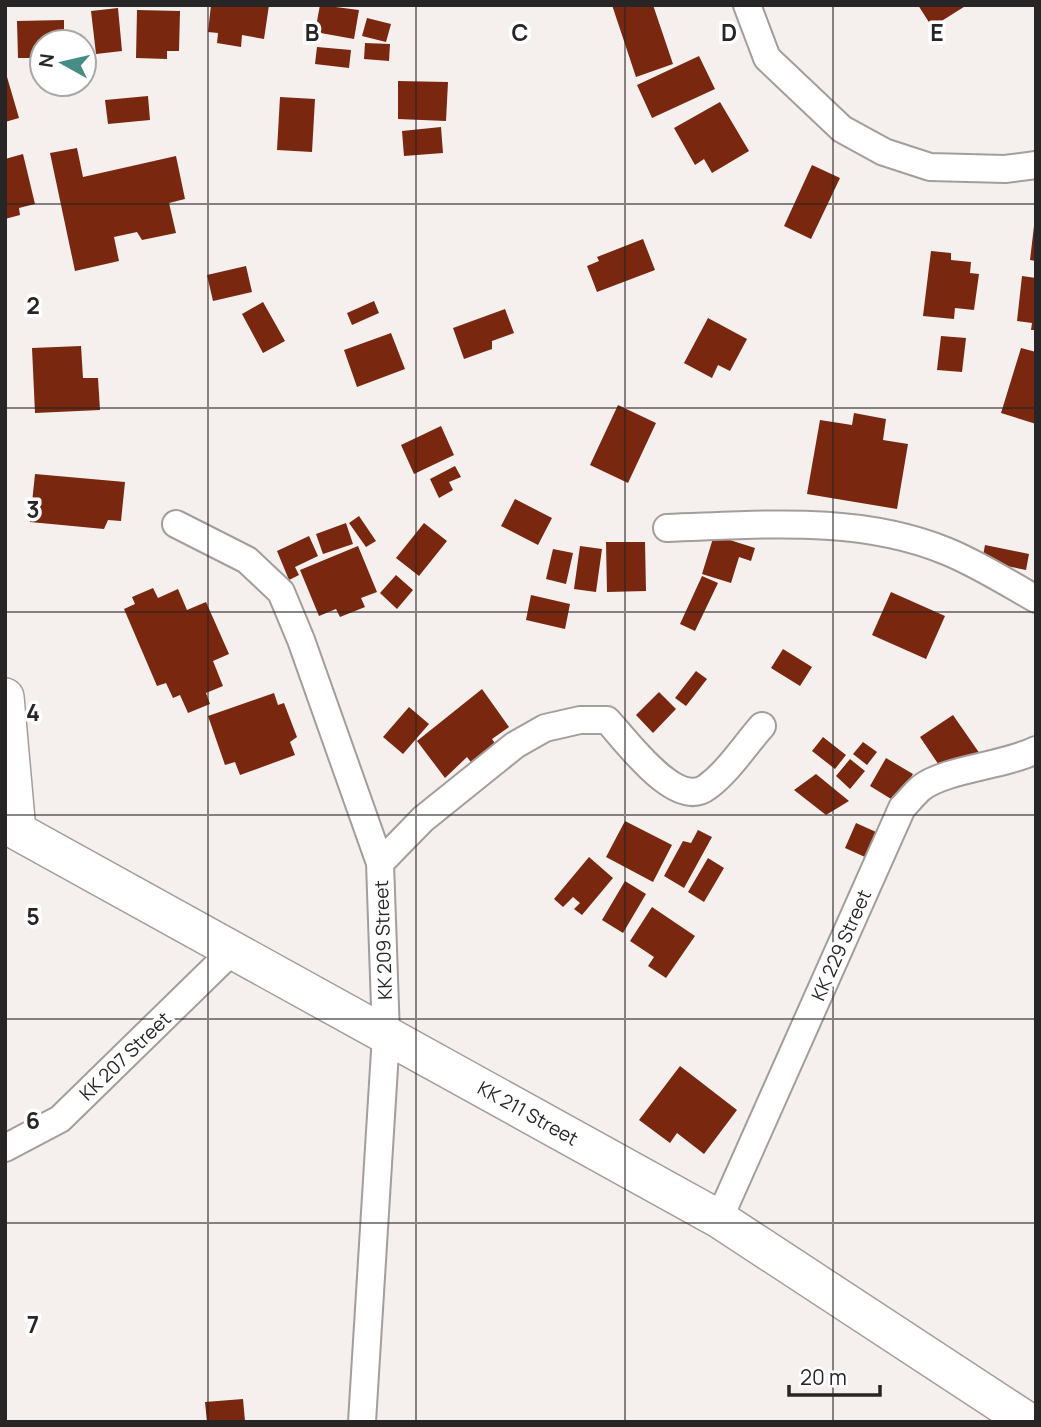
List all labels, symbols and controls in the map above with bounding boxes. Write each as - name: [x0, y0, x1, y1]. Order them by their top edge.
- text: B: [305, 16, 319, 48]
- text: C: [512, 16, 529, 48]
- text: D: [721, 16, 737, 48]
- text: E: [930, 16, 944, 48]
- north arrow: [28, 28, 98, 98]
- text: N: [32, 52, 60, 69]
- text: 2: [26, 289, 40, 321]
- text: 3: [26, 493, 40, 525]
- text: 4: [26, 696, 40, 728]
- street label: KK 209 Street: [368, 880, 398, 1000]
- street label: KK 229 Street: [805, 885, 877, 1005]
- text: 5: [26, 900, 40, 932]
- street label: KK 207 Street: [74, 1006, 176, 1106]
- street label: KK 211 Street: [473, 1075, 583, 1151]
- text: 6: [26, 1104, 40, 1136]
- text: 7: [27, 1308, 39, 1340]
- scale bar: [789, 1354, 880, 1398]
- text: 20 m: [800, 1363, 847, 1391]

